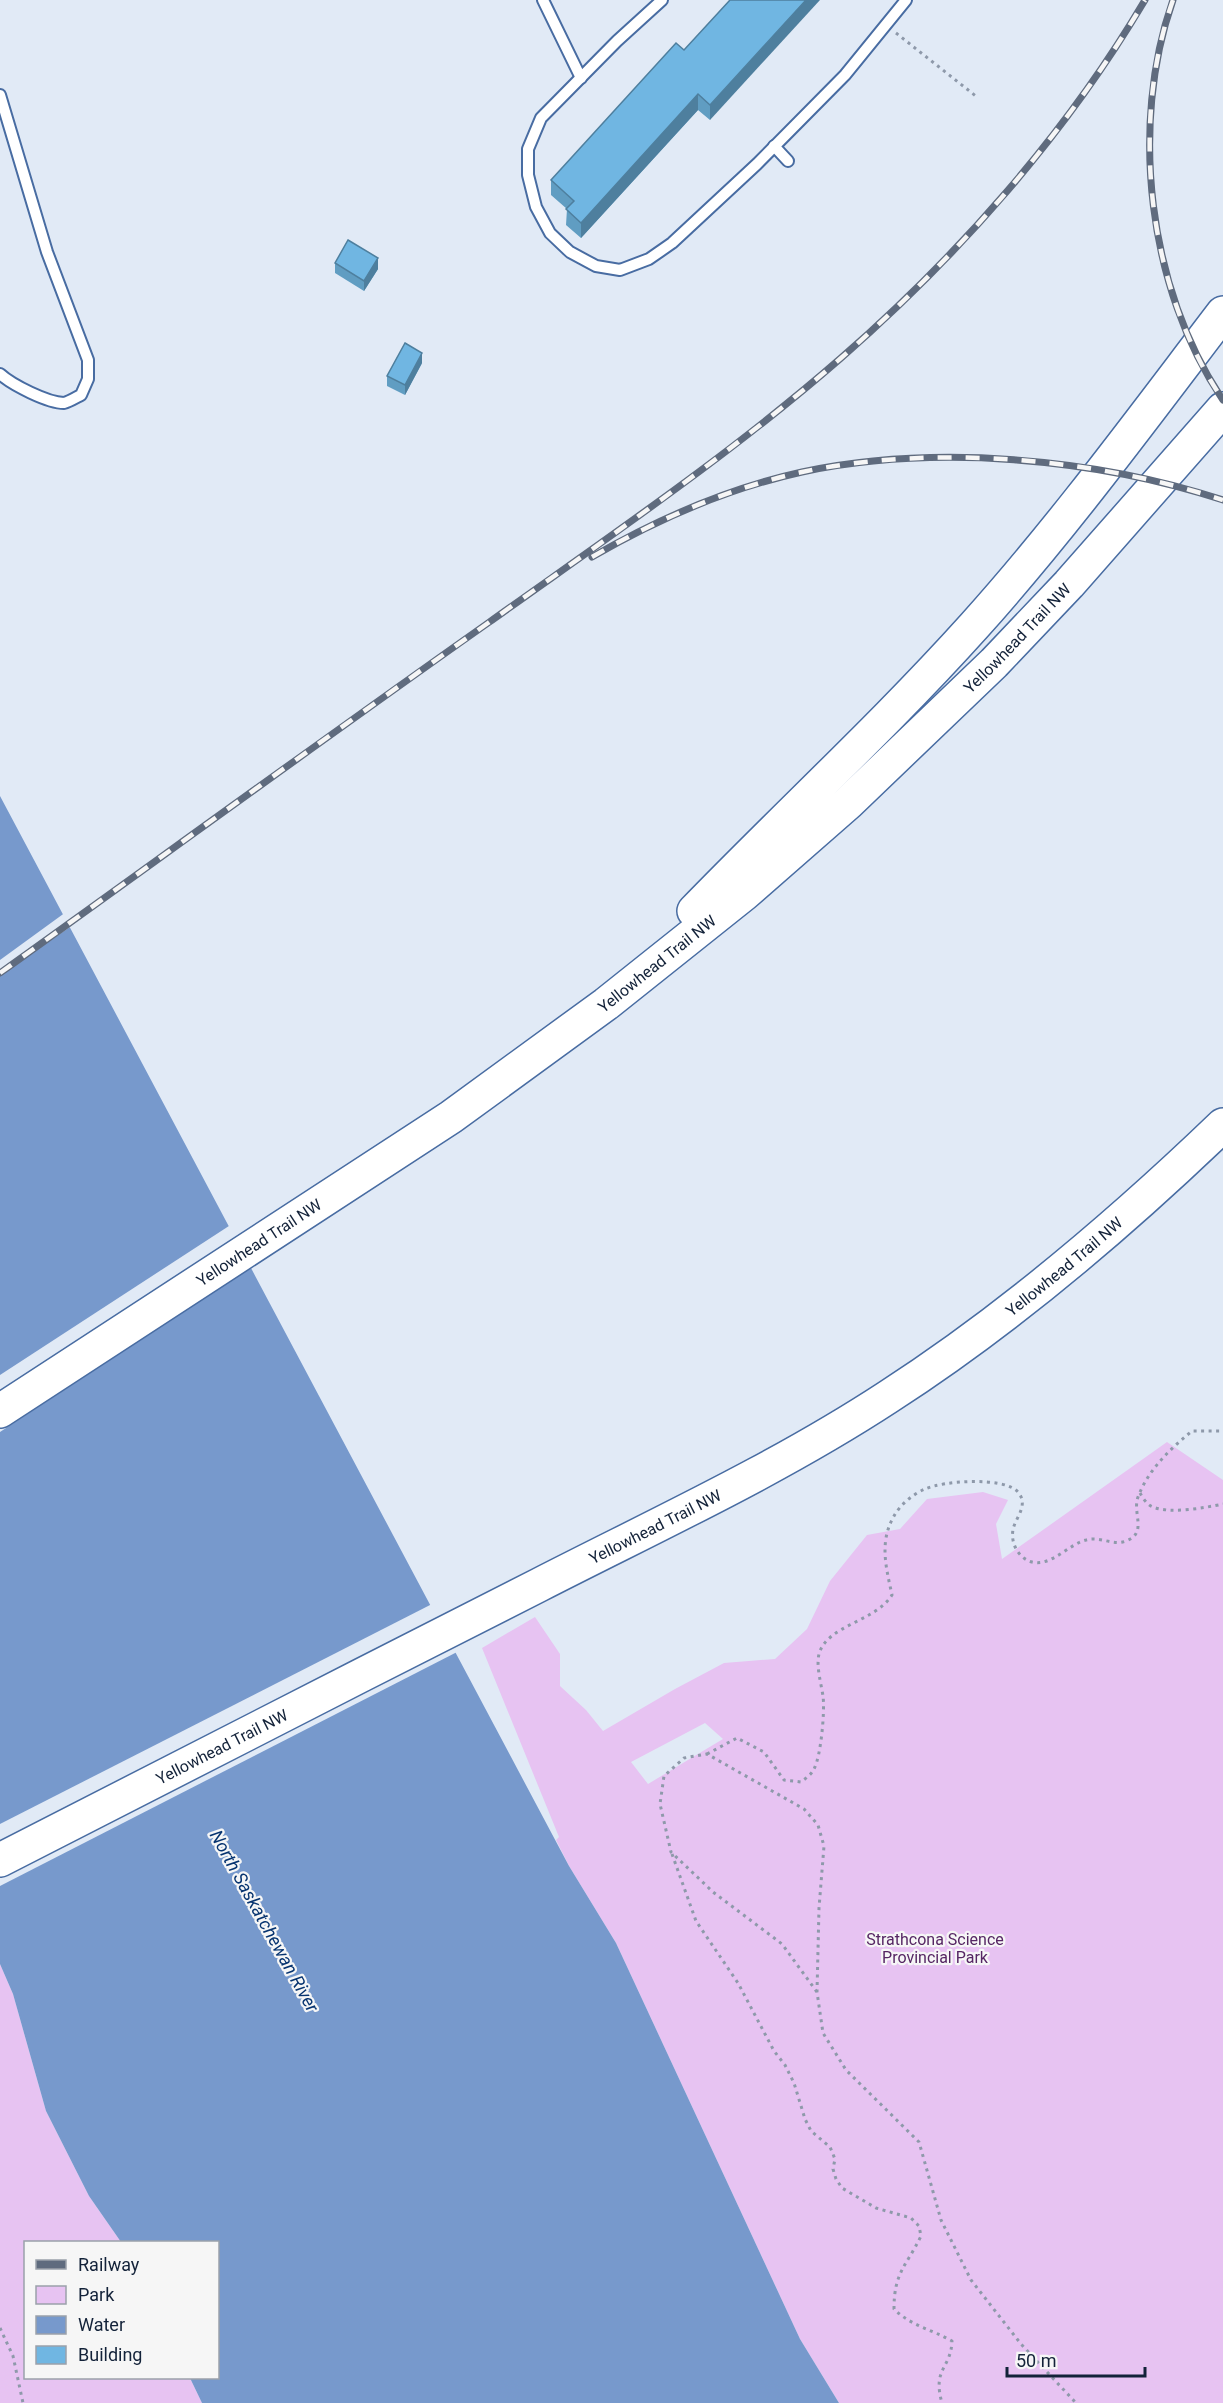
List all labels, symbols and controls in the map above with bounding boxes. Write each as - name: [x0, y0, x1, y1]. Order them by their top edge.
- street label: Yellowhead Trail NW: [960, 580, 1075, 697]
- street label: Yellowhead Trail NW: [594, 911, 720, 1017]
- street label: Yellowhead Trail NW: [193, 1195, 325, 1290]
- street label: Yellowhead Trail NW: [1002, 1213, 1126, 1320]
- street label: Yellowhead Trail NW: [586, 1486, 724, 1568]
- street label: Yellowhead Trail NW: [153, 1705, 291, 1789]
- water label: North Saskatchewan River: [206, 1826, 324, 2016]
- park label: Strathcona Science Provincial Park: [866, 1930, 1004, 1967]
- legend: [24, 2241, 219, 2379]
- text: Railway: [78, 2254, 140, 2275]
- text: Park: [78, 2284, 115, 2305]
- text: Water: [78, 2314, 125, 2335]
- scale bar: [1007, 2340, 1145, 2378]
- text: Building: [78, 2344, 142, 2365]
- text: 50 m: [1016, 2350, 1056, 2371]

